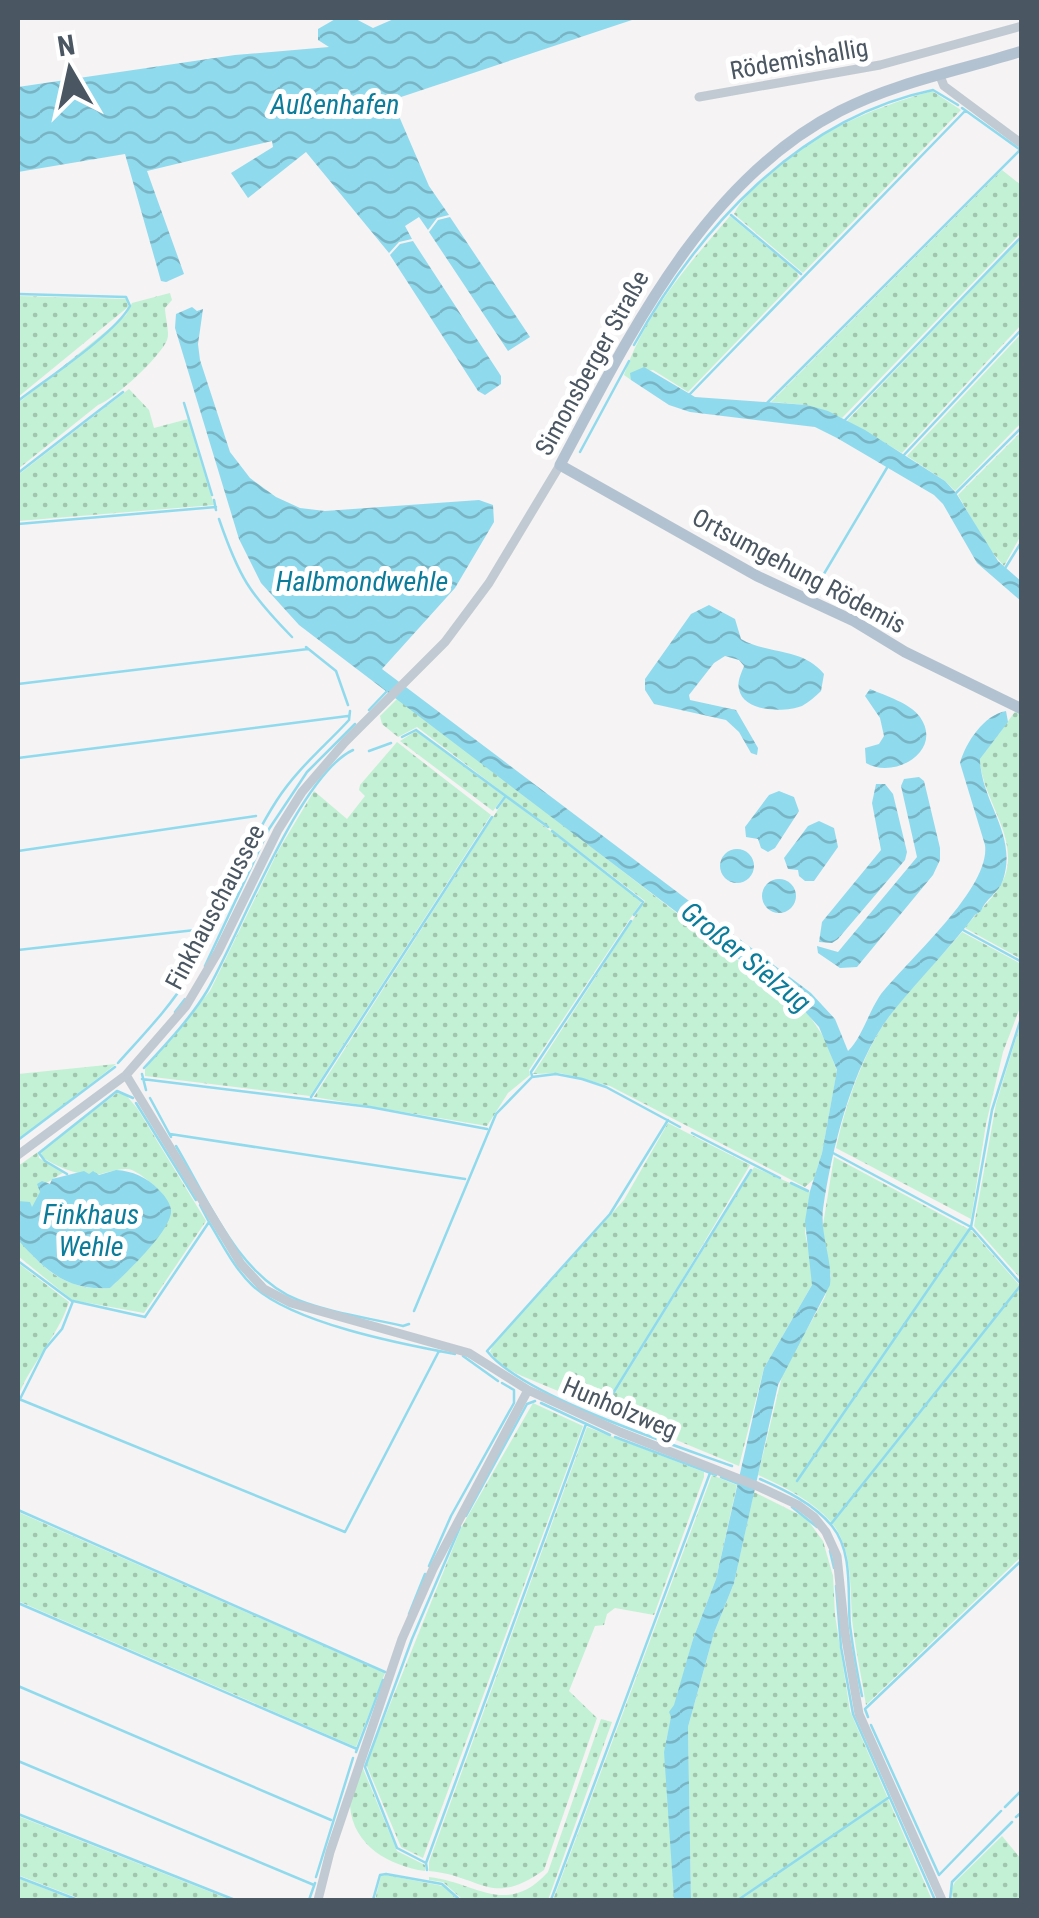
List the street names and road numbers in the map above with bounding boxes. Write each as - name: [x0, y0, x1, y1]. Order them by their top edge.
- street label: Rödemishallig: [728, 33, 870, 85]
- street label: Simonsberger Straße: [529, 266, 655, 460]
- street label: Ortsumgehung Rödemis: [687, 503, 911, 639]
- street label: Finkhauschaussee: [159, 820, 271, 994]
- street label: Hunholzweg: [558, 1371, 682, 1445]

